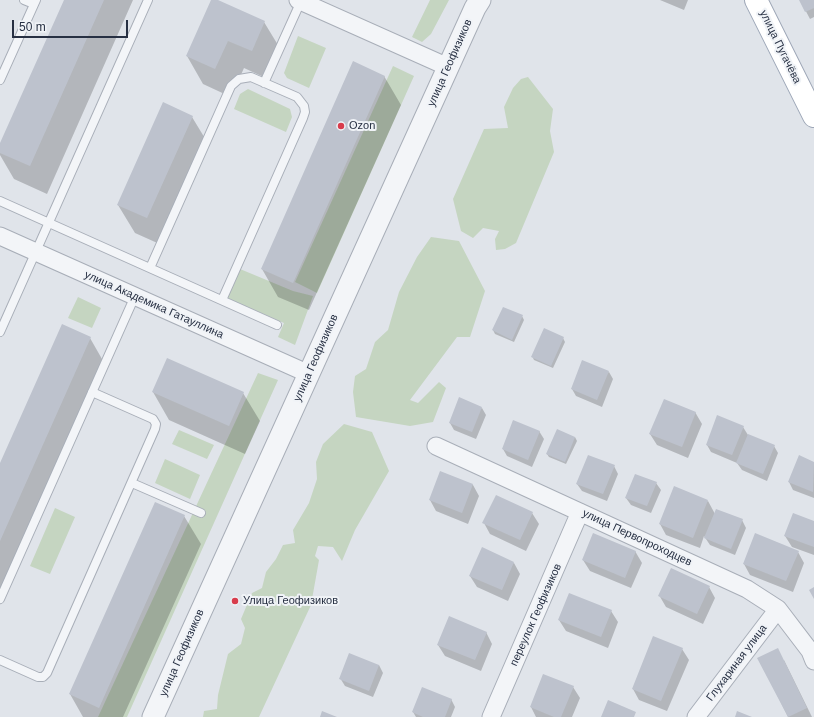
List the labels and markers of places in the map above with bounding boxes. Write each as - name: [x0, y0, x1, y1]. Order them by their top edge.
- place label: Ozon: [349, 119, 375, 133]
- marker: Ozon: [336, 121, 346, 131]
- place label: Улица Геофизиков: [243, 594, 338, 608]
- marker: Улица Геофизиков: [230, 596, 240, 606]

